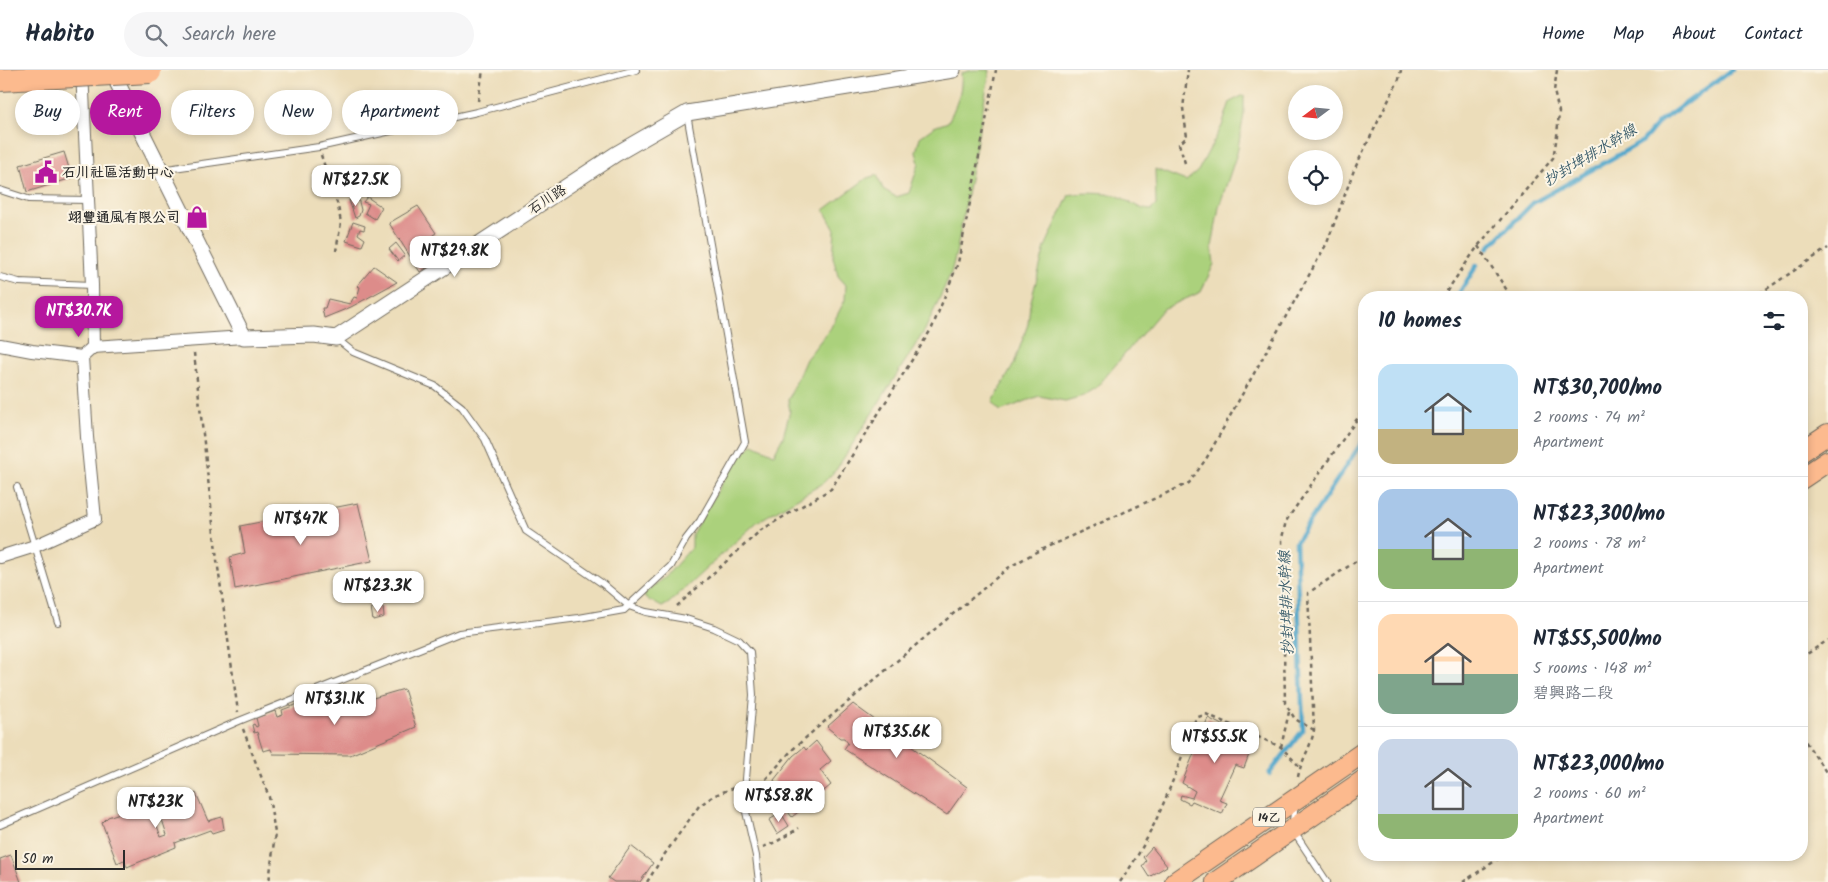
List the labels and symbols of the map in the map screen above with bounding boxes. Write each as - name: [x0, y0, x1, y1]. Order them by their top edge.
- north arrow: [1288, 85, 1342, 140]
- water label: 抄封埤排水幹線: [1539, 118, 1643, 193]
- public building icon: 石川社區活動中心: [33, 159, 59, 185]
- place label: 石川社區活動中心: [62, 162, 174, 184]
- pin: NT$27.5K: [304, 164, 408, 207]
- street label: 石川路: [524, 179, 571, 221]
- shop icon: 翊豐通風有限公司: [184, 204, 210, 230]
- place label: 翊豐通風有限公司: [68, 207, 180, 229]
- pin: NT$29.8K: [403, 236, 507, 278]
- pin: NT$30.7K: [27, 296, 131, 338]
- pin: NT$47K: [260, 504, 342, 546]
- water label: 抄封埤排水幹線: [1273, 549, 1301, 656]
- pin: NT$23.3K: [326, 570, 430, 613]
- pin: NT$31.1K: [283, 684, 387, 726]
- pin: NT$35.6K: [845, 716, 949, 759]
- pin: NT$55.5K: [1163, 722, 1267, 764]
- pin: NT$58.8K: [727, 780, 831, 823]
- pin: NT$23K: [115, 786, 197, 829]
- road number: 14乙: [1253, 808, 1285, 826]
- scale bar: [15, 847, 125, 870]

